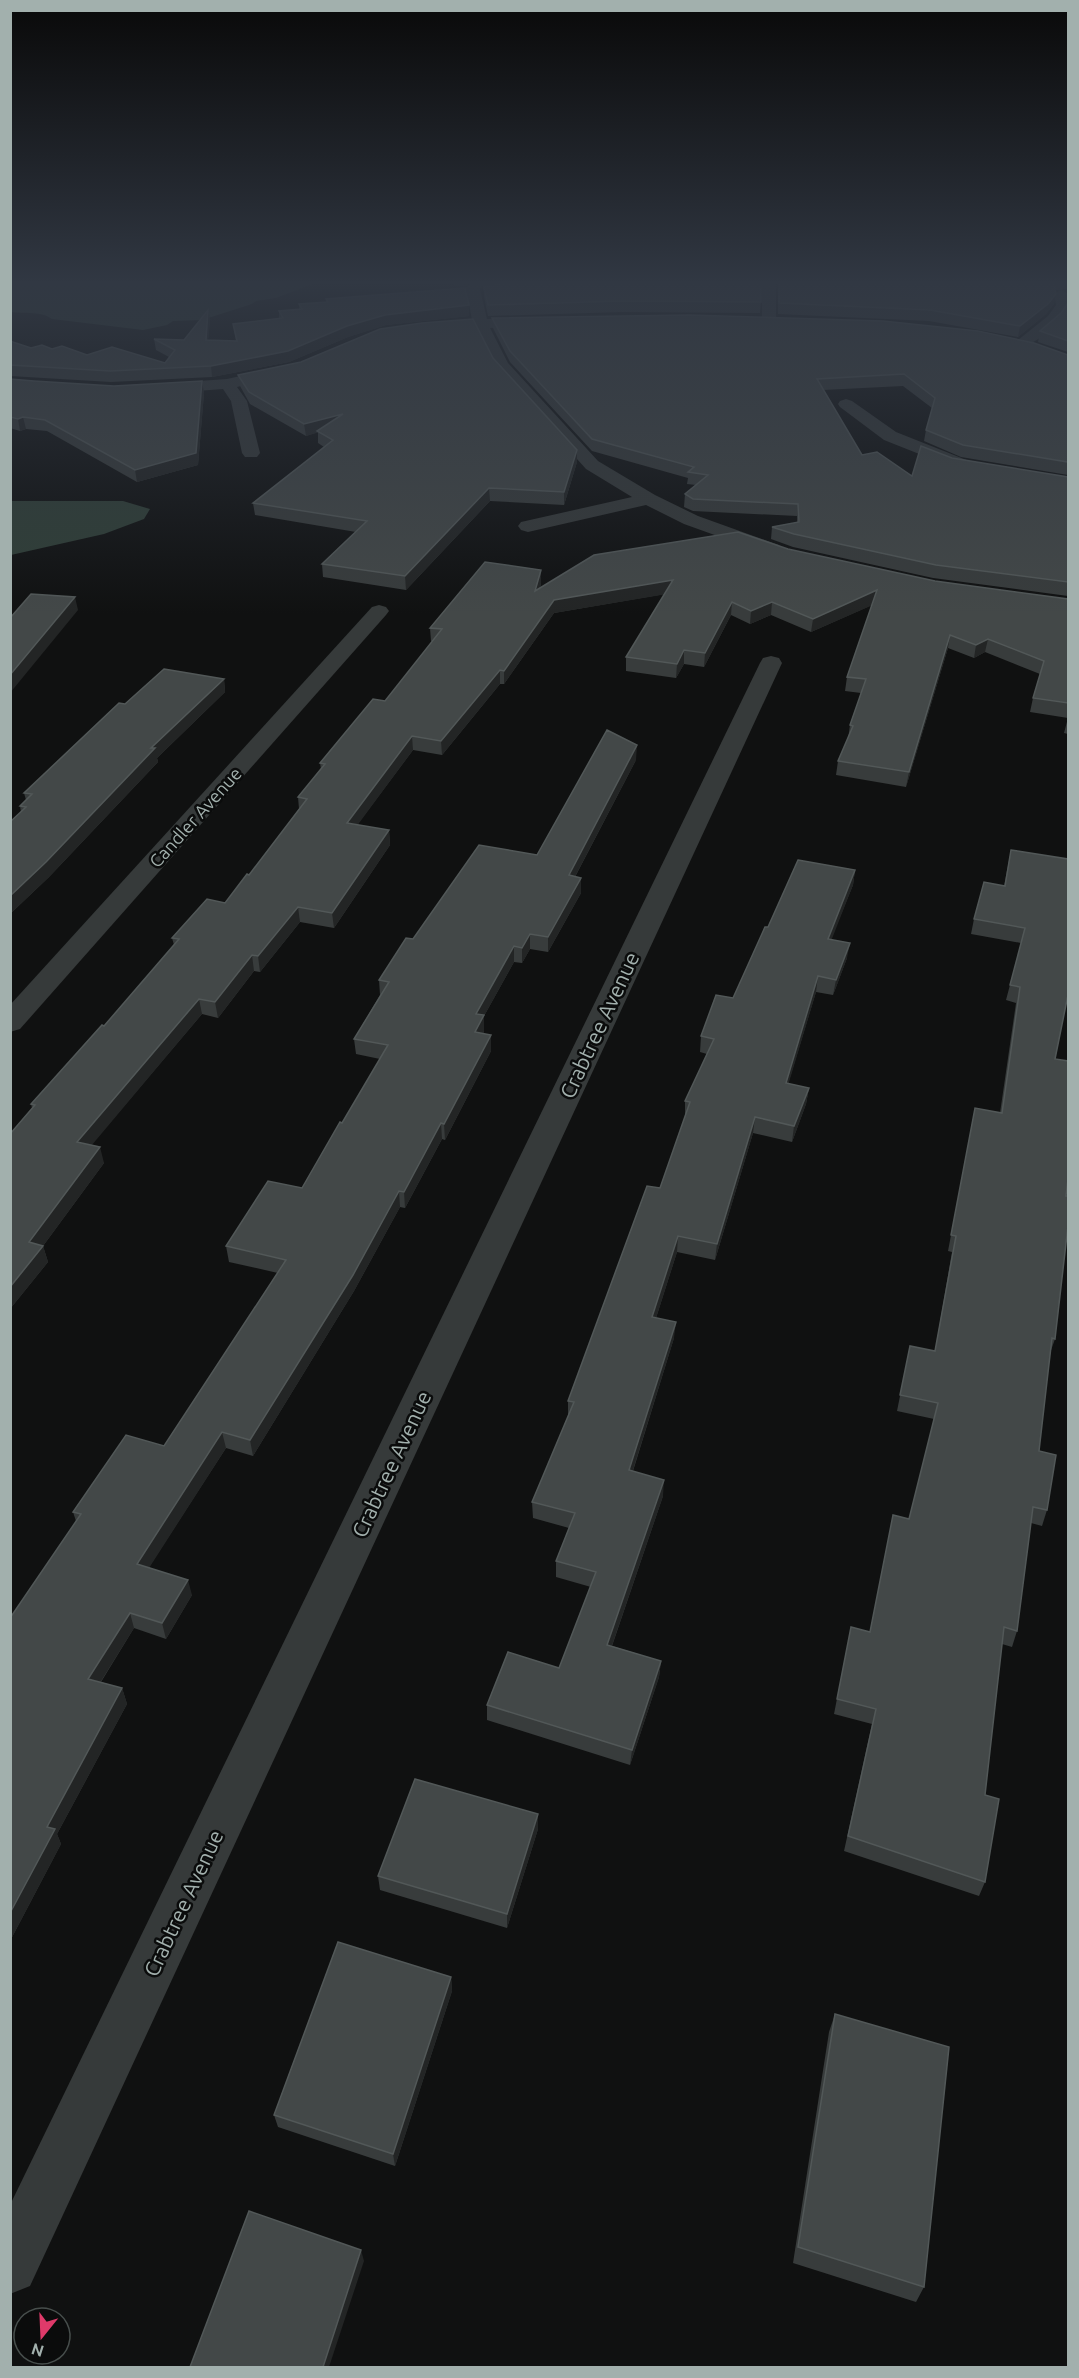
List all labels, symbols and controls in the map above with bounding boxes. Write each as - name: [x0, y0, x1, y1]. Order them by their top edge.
- street label: Candler Avenue: [145, 763, 245, 871]
- street label: Crabtree Avenue: [555, 948, 643, 1102]
- street label: Crabtree Avenue: [347, 1387, 435, 1541]
- street label: Crabtree Avenue: [139, 1826, 227, 1980]
- north arrow: [12, 2306, 72, 2366]
- text: N: [29, 2340, 46, 2361]

